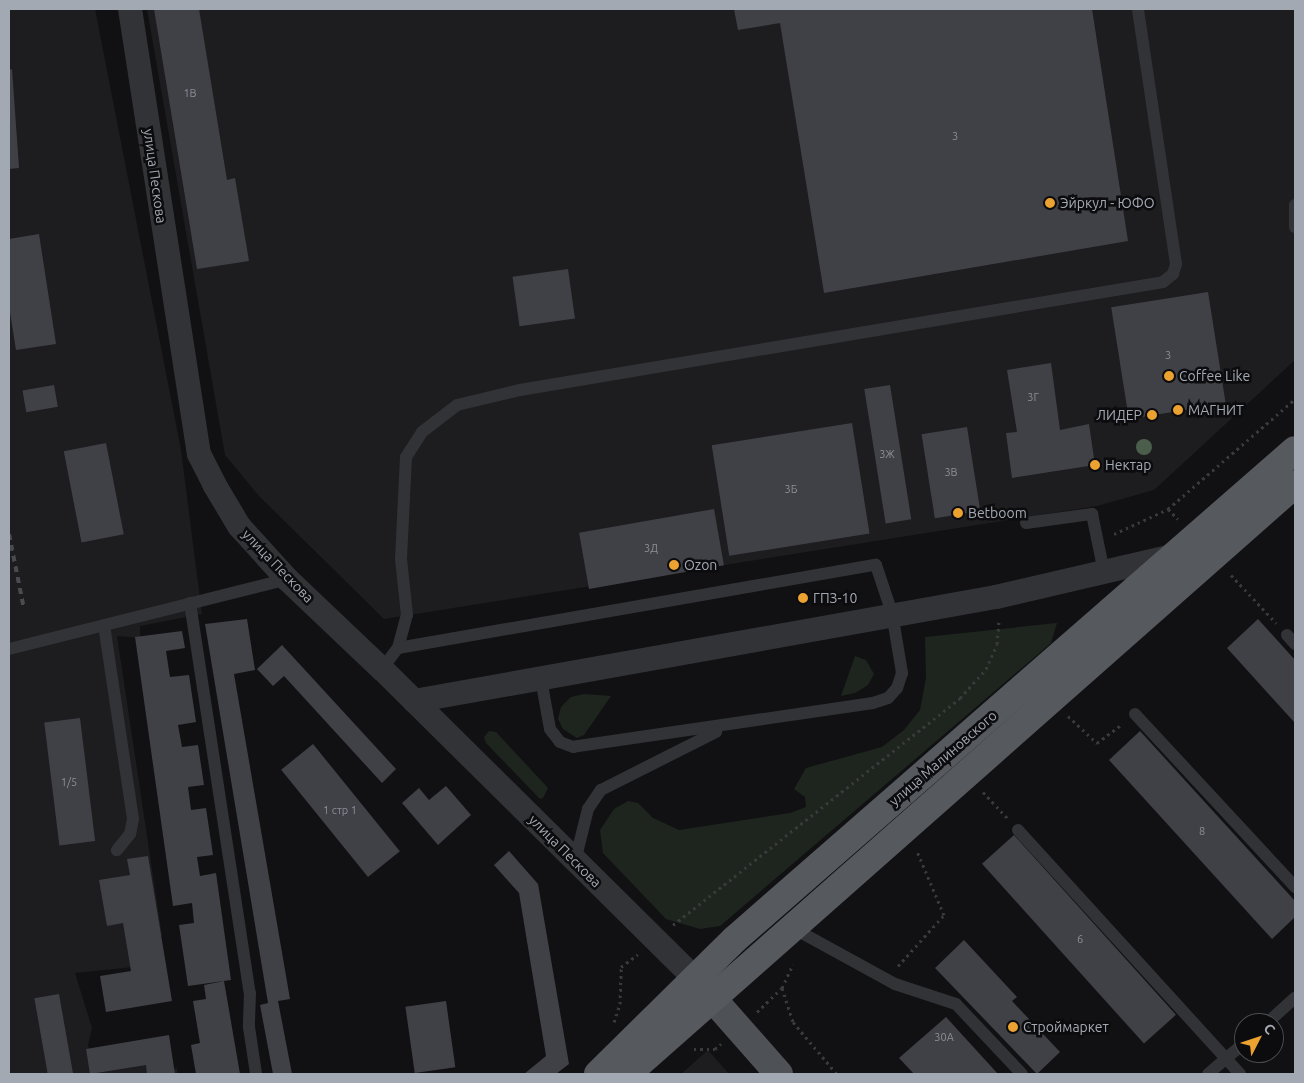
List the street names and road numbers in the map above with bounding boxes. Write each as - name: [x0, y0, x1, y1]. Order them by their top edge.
- street label: улица Пескова: [140, 128, 170, 224]
- street label: улица Пескова: [239, 526, 317, 606]
- street label: улица Малиновского: [886, 707, 1000, 809]
- street label: улица Пескова: [525, 811, 605, 891]

